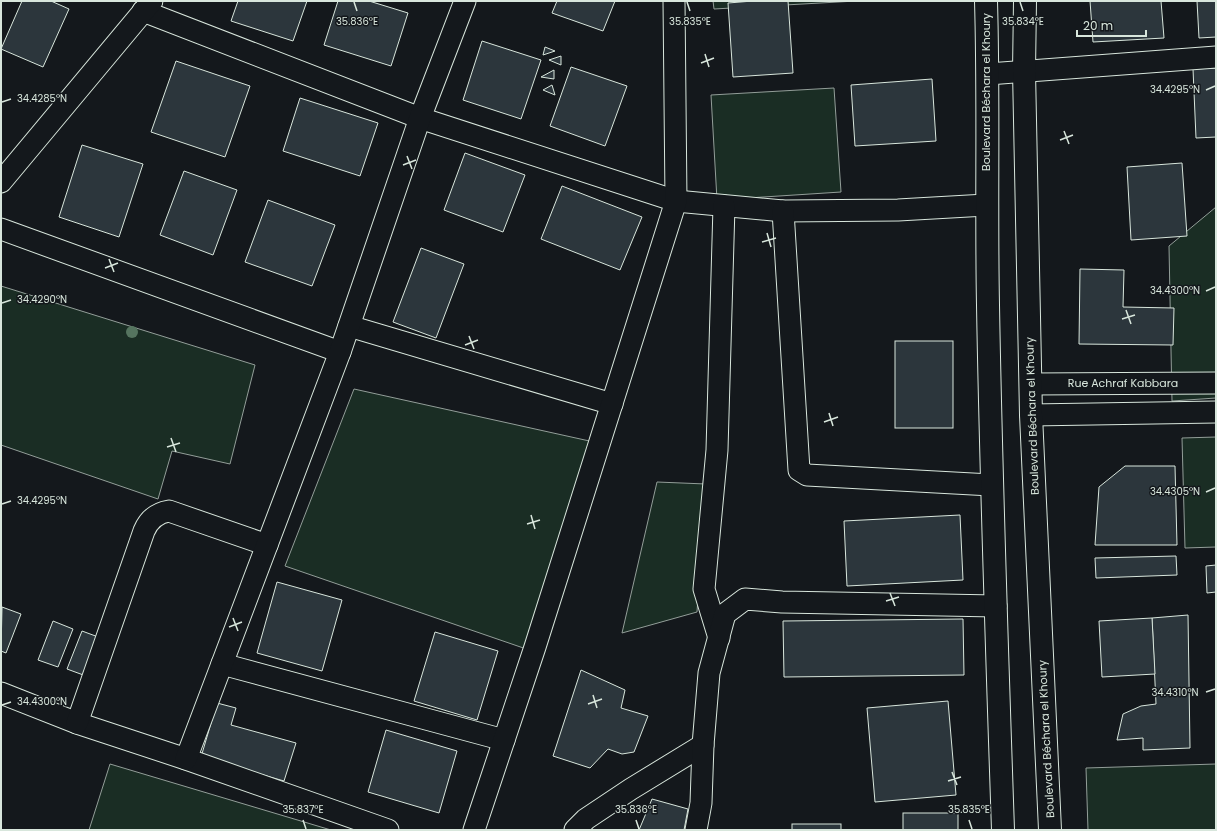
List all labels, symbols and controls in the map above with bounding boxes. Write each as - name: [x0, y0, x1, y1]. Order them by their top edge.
- street label: Boulevard Béchara el Khoury: [978, 12, 994, 171]
- scale bar: [1077, 12, 1146, 38]
- text: 35.836°E: [336, 14, 378, 29]
- text: 35.835°E: [669, 14, 711, 29]
- text: 35.834°E: [1002, 14, 1044, 29]
- text: 20 m: [1083, 17, 1113, 34]
- text: 34.4295°N: [1150, 82, 1200, 97]
- text: 34.4285°N: [17, 91, 67, 106]
- text: 34.4300°N: [1150, 283, 1200, 298]
- text: 34.4290°N: [17, 292, 67, 307]
- street label: Boulevard Béchara el Khoury: [1021, 336, 1043, 495]
- street label: Rue Achraf Kabbara: [1068, 375, 1178, 391]
- text: 34.4305°N: [1150, 484, 1200, 499]
- text: 34.4295°N: [17, 493, 67, 508]
- street label: Boulevard Béchara el Khoury: [1034, 659, 1058, 818]
- text: 34.4310°N: [1151, 685, 1199, 700]
- text: 34.4300°N: [17, 694, 67, 709]
- text: 35.837°E: [282, 802, 324, 817]
- text: 35.836°E: [615, 802, 657, 817]
- text: 35.835°E: [948, 802, 990, 817]

